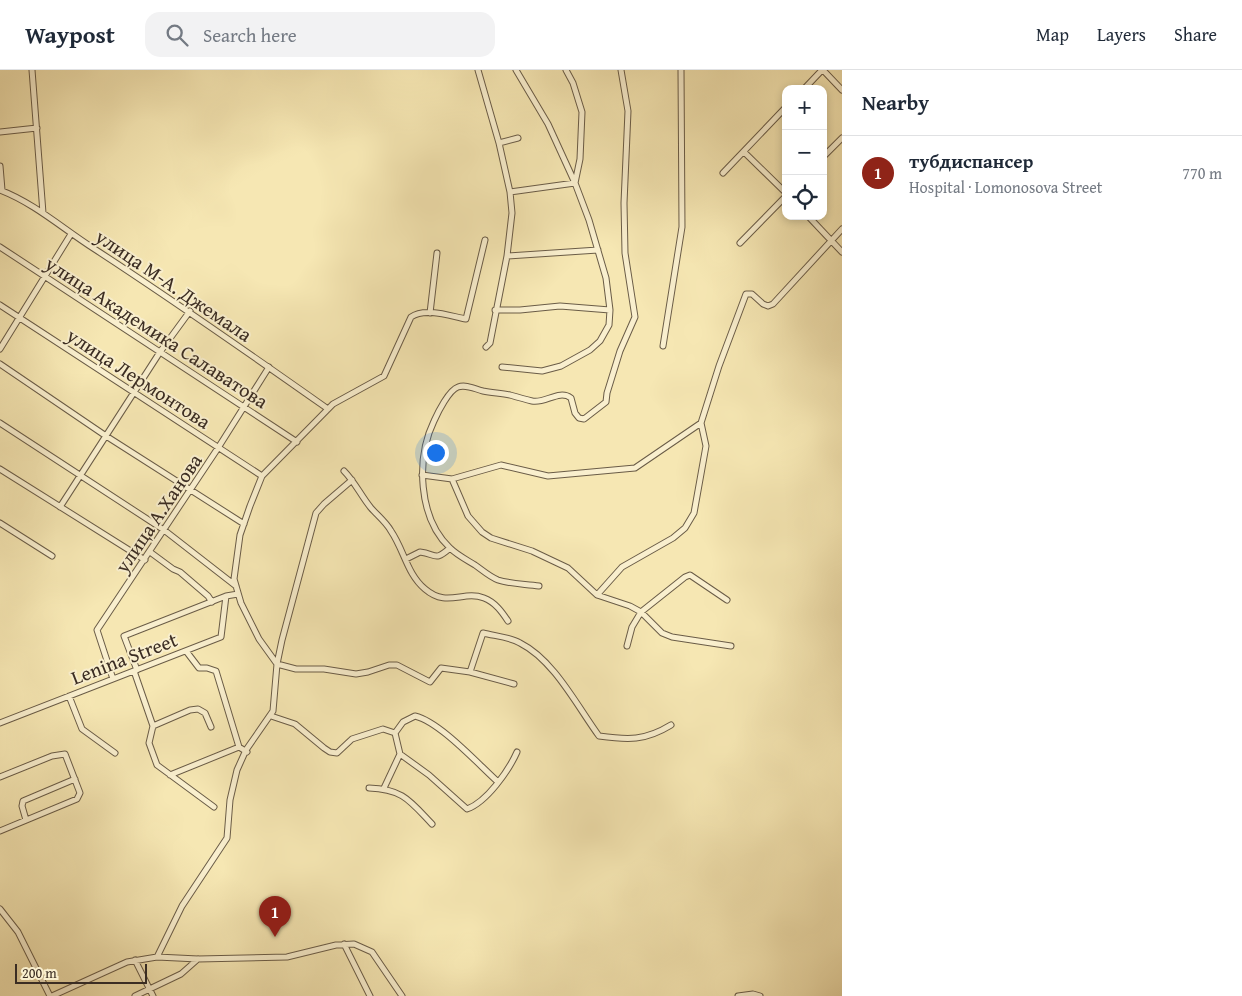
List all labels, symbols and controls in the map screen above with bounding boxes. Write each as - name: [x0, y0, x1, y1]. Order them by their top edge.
- search box: [145, 12, 495, 57]
- text: Waypost: [25, 17, 115, 52]
- icon: search: [163, 21, 191, 49]
- text: Search here: [203, 21, 297, 49]
- text: Map: [1036, 21, 1069, 48]
- text: Layers: [1097, 21, 1146, 48]
- text: Share: [1174, 21, 1217, 48]
- map controls: [782, 85, 827, 220]
- button: +: [782, 85, 827, 130]
- text: Nearby: [862, 87, 929, 118]
- button: −: [782, 130, 827, 175]
- text: тубдиспансер: [909, 147, 1033, 175]
- text: 1: [874, 161, 882, 185]
- text: 770 m: [1182, 161, 1222, 185]
- button: locate: [782, 175, 827, 220]
- text: Hospital · Lomonosova Street: [909, 175, 1102, 199]
- street label: улица М-А. Джемала: [89, 221, 259, 349]
- street label: улица Академика Салаватова: [39, 248, 275, 415]
- street label: улица Лермонтова: [60, 320, 217, 436]
- your location: [423, 440, 449, 466]
- street label: улица А.Ханова: [107, 447, 209, 579]
- street label: Lenina Street: [67, 624, 181, 692]
- pin: 1: [259, 896, 291, 937]
- scale bar: [15, 961, 148, 984]
- text: 200 m: [22, 963, 57, 983]

